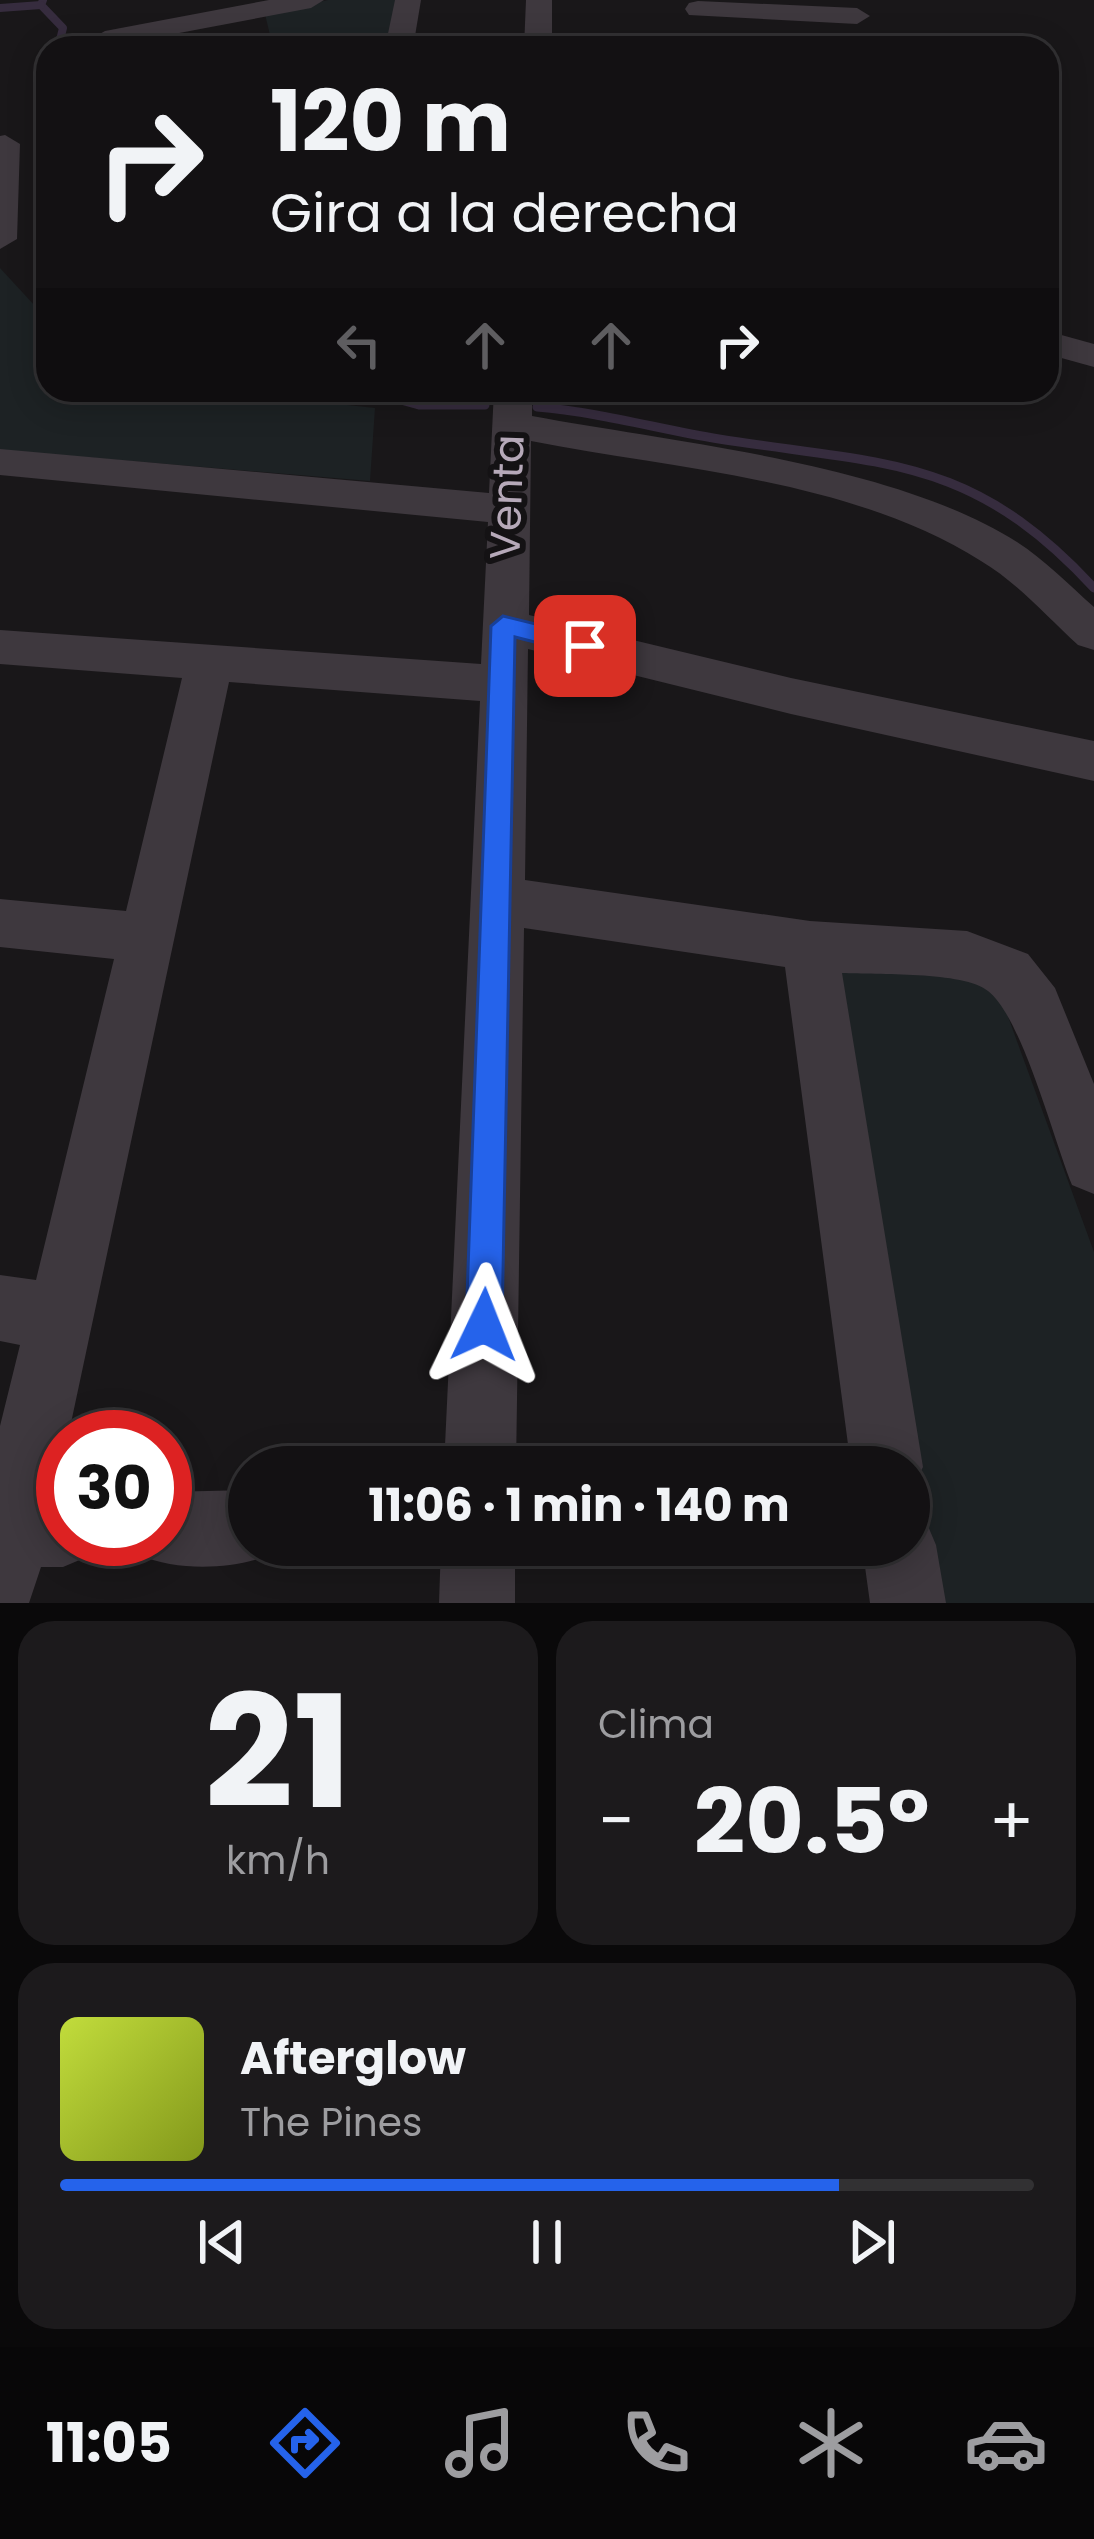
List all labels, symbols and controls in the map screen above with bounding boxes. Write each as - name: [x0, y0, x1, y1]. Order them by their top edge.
- text: 120 m: [270, 63, 511, 180]
- icon: right: [72, 84, 228, 240]
- text: Gira a la derecha: [270, 175, 739, 251]
- icon: left: [326, 312, 392, 378]
- icon: ahead: [452, 312, 518, 378]
- icon: ahead: [578, 312, 644, 378]
- icon: right: [704, 312, 770, 378]
- street label: Venta: [475, 434, 539, 560]
- pin: [534, 595, 636, 697]
- icon: arrive: [552, 613, 618, 679]
- position arrow: [421, 1262, 547, 1388]
- speed limit sign: 30: [36, 1410, 192, 1566]
- text: 11:06 · 1 min · 140 m: [368, 1474, 790, 1537]
- text: 21: [204, 1643, 352, 1862]
- text: Clima: [598, 1697, 714, 1752]
- text: 20.5°: [694, 1758, 929, 1885]
- text: −: [598, 1775, 634, 1867]
- text: +: [989, 1775, 1034, 1867]
- text: km/h: [226, 1833, 330, 1888]
- text: Afterglow: [240, 2027, 466, 2090]
- text: The Pines: [240, 2095, 422, 2150]
- icon: previous: [189, 2209, 255, 2275]
- icon: pause: [514, 2209, 580, 2275]
- icon: next: [839, 2209, 905, 2275]
- icon: directions: [263, 2401, 347, 2485]
- icon: music: [438, 2401, 522, 2485]
- icon: phone: [614, 2401, 698, 2485]
- icon: climate: [789, 2401, 873, 2485]
- icon: car: [964, 2401, 1048, 2485]
- text: 11:05: [46, 2405, 172, 2481]

